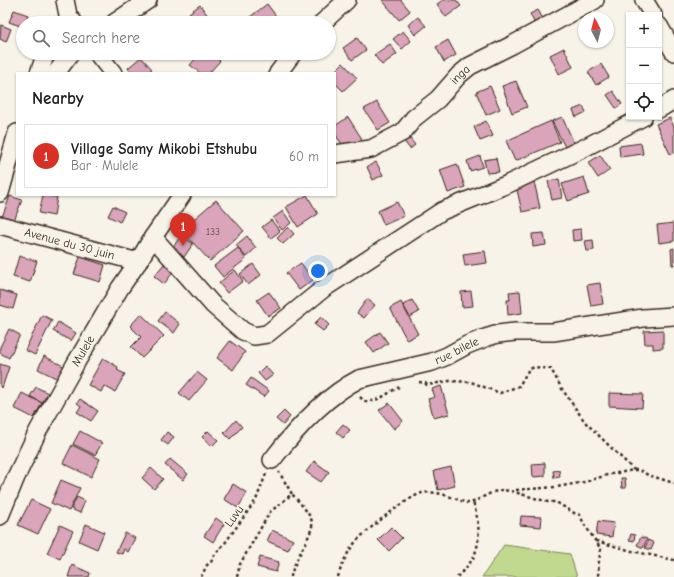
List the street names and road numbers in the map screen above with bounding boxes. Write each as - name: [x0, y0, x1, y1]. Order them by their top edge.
- street label: inga: [447, 62, 473, 87]
- street label: Avenue du 30 juin: [23, 225, 116, 262]
- street label: Mulele: [68, 333, 97, 369]
- street label: rue bilele: [433, 334, 481, 367]
- street label: Luvu: [222, 503, 246, 529]

